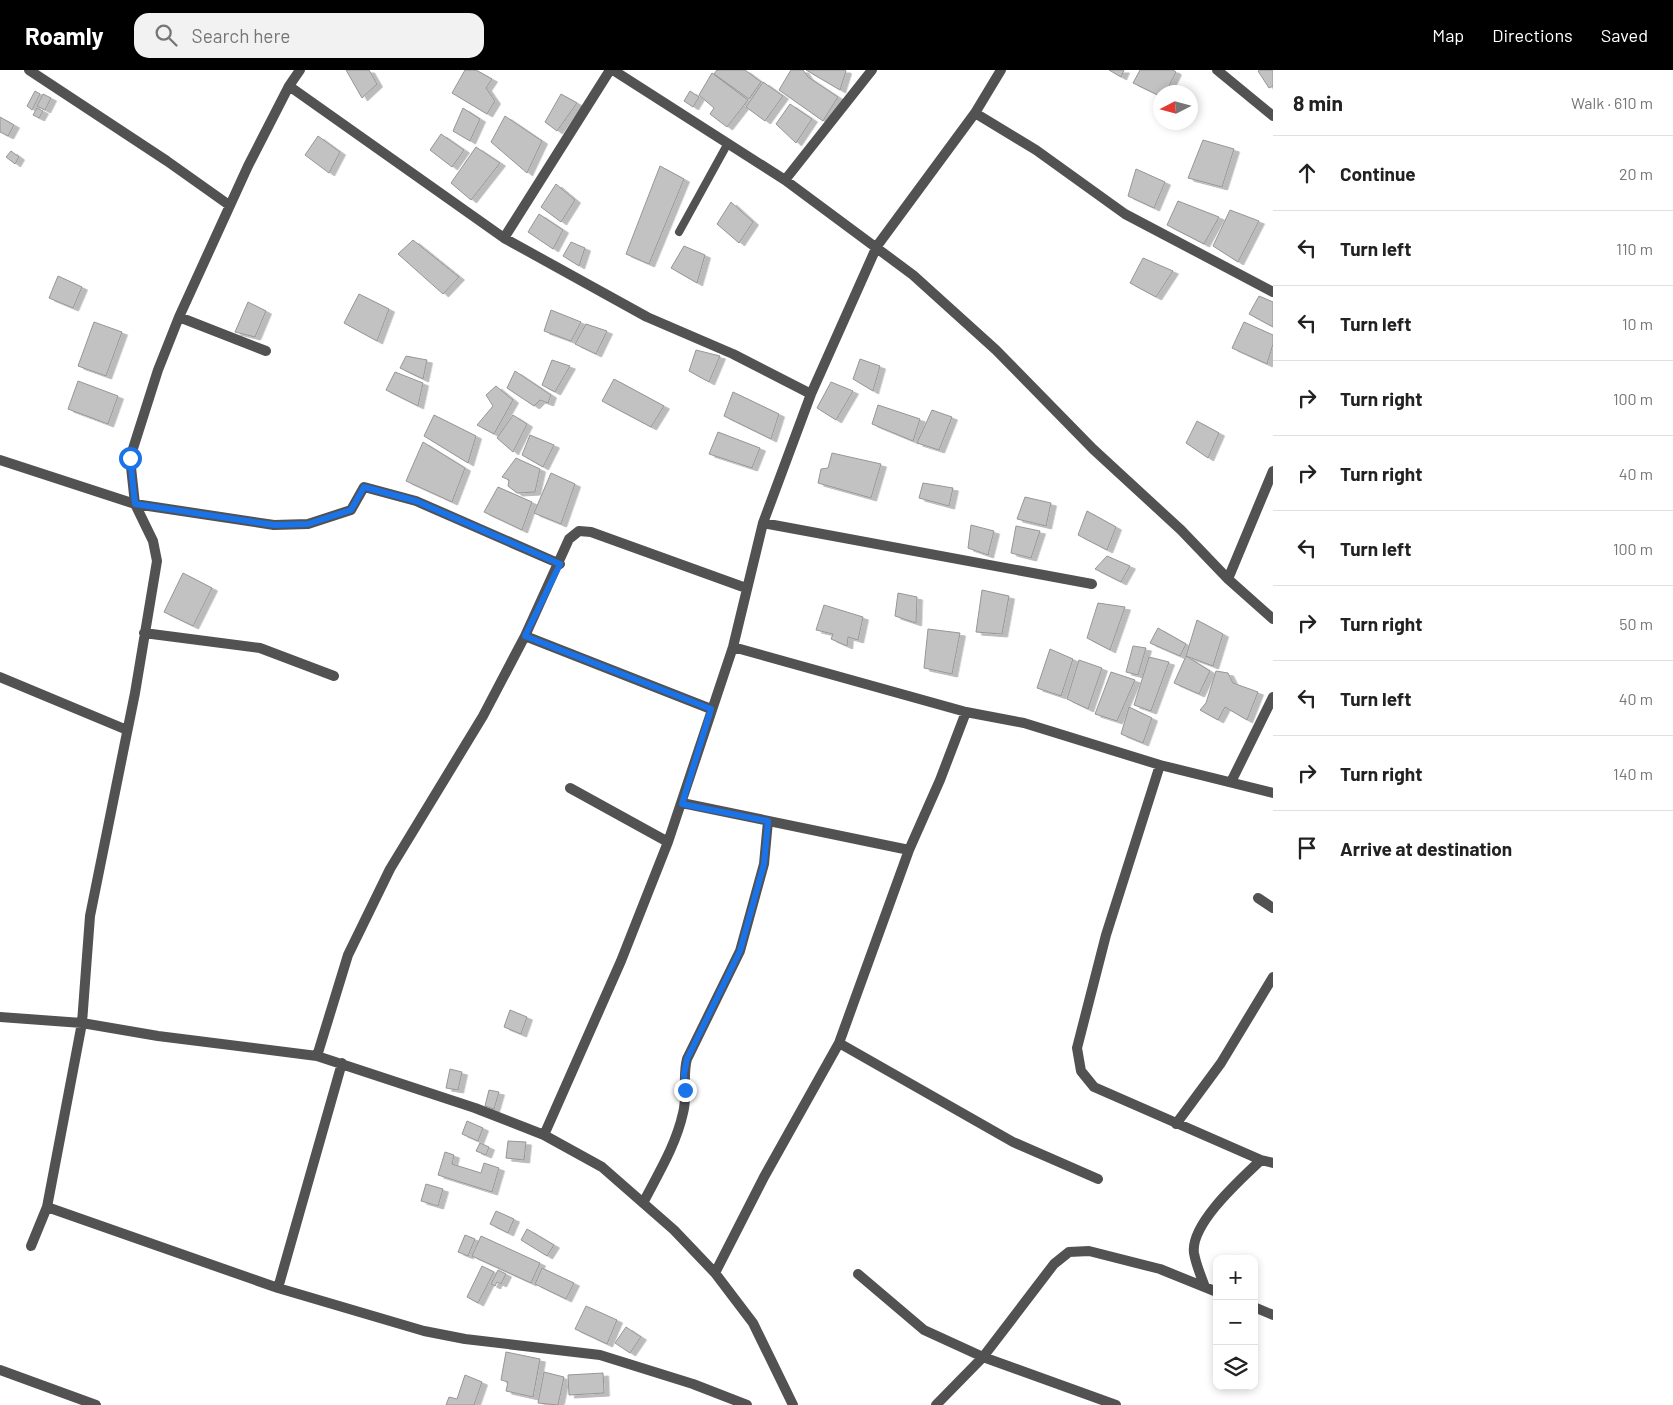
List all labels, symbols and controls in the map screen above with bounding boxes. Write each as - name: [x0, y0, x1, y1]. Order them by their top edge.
- search box: [134, 13, 484, 58]
- text: Roamly: [25, 21, 104, 50]
- icon: search: [152, 21, 180, 49]
- text: Search here: [192, 24, 290, 47]
- text: Map: [1432, 24, 1464, 46]
- text: Directions: [1492, 24, 1573, 46]
- text: Saved: [1601, 24, 1648, 46]
- north arrow: [1153, 85, 1198, 130]
- text: 8 min: [1293, 90, 1343, 115]
- text: Walk · 610 m: [1571, 93, 1653, 112]
- icon: ahead: [1293, 159, 1321, 187]
- text: Continue: [1340, 162, 1416, 185]
- text: 20 m: [1619, 164, 1653, 183]
- icon: left: [1293, 234, 1321, 262]
- text: Turn left: [1340, 237, 1411, 260]
- text: 110 m: [1616, 239, 1653, 258]
- icon: left: [1293, 309, 1321, 337]
- text: Turn left: [1340, 312, 1411, 335]
- text: 10 m: [1622, 314, 1653, 333]
- icon: right: [1293, 384, 1321, 412]
- text: Turn right: [1340, 387, 1422, 410]
- text: 100 m: [1613, 389, 1653, 408]
- route start: [119, 447, 142, 470]
- icon: right: [1293, 459, 1321, 487]
- text: Turn right: [1340, 462, 1422, 485]
- text: 40 m: [1619, 464, 1653, 483]
- icon: left: [1293, 534, 1321, 562]
- text: Turn left: [1340, 537, 1411, 560]
- text: 100 m: [1613, 539, 1653, 558]
- icon: right: [1293, 609, 1321, 637]
- text: Turn right: [1340, 612, 1422, 635]
- text: 50 m: [1619, 614, 1653, 633]
- icon: left: [1293, 684, 1321, 712]
- text: Turn left: [1340, 687, 1411, 710]
- text: 40 m: [1619, 689, 1653, 708]
- icon: right: [1293, 759, 1321, 787]
- text: Turn right: [1340, 762, 1422, 785]
- text: 140 m: [1613, 764, 1653, 783]
- icon: arrive: [1293, 834, 1321, 862]
- text: Arrive at destination: [1340, 837, 1512, 860]
- route end: [674, 1079, 697, 1102]
- map controls: [1213, 1255, 1258, 1390]
- button: +: [1213, 1255, 1258, 1300]
- button: −: [1213, 1300, 1258, 1345]
- button: layers: [1213, 1345, 1258, 1390]

